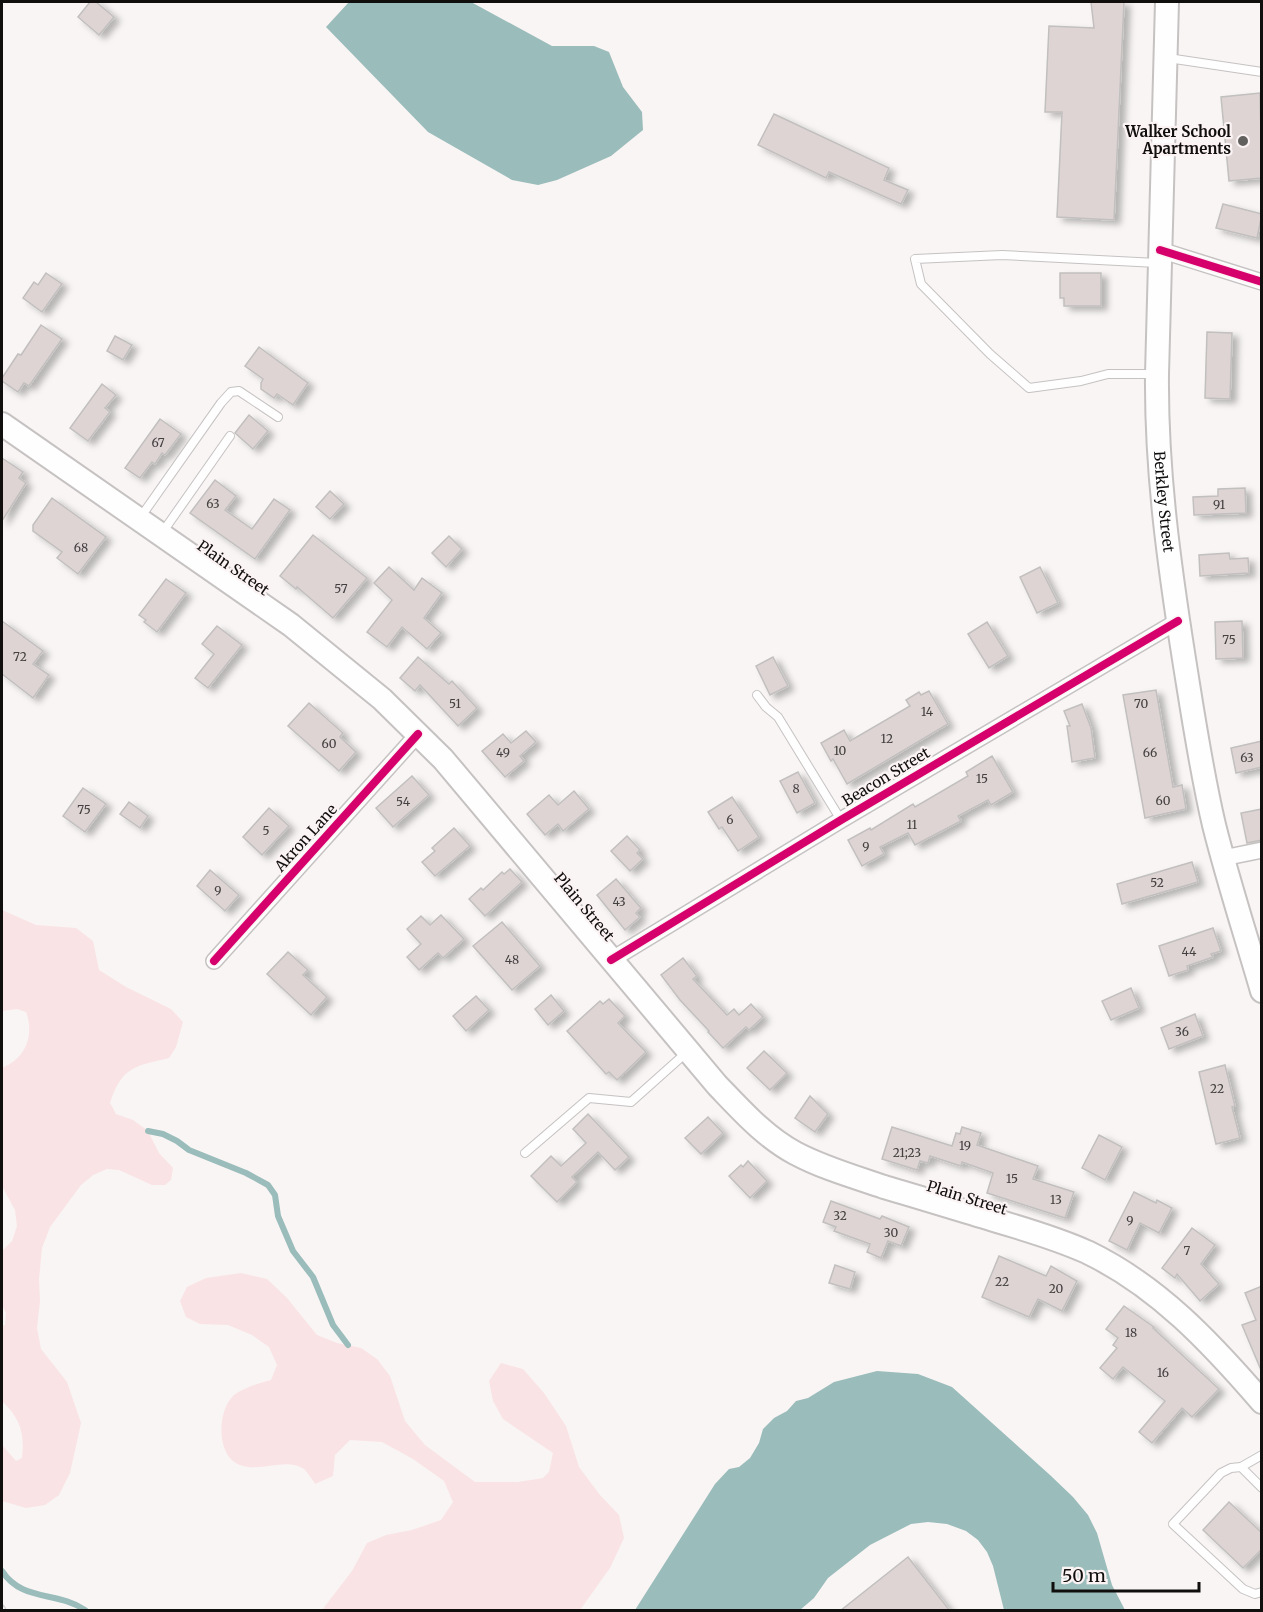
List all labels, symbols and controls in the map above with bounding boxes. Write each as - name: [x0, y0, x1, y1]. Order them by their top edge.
- place label: Walker School Apartments: [1124, 122, 1231, 158]
- marker: Walker School Apartments: [1236, 134, 1250, 148]
- house number: 67: [151, 435, 165, 450]
- street label: Berkley Street: [1150, 450, 1179, 554]
- house number: 63: [206, 496, 220, 511]
- house number: 91: [1213, 497, 1226, 512]
- street label: Plain Street: [194, 536, 273, 599]
- house number: 68: [74, 540, 88, 555]
- house number: 57: [334, 581, 348, 596]
- house number: 75: [1222, 632, 1236, 647]
- house number: 72: [13, 649, 27, 664]
- house number: 51: [449, 696, 461, 711]
- house number: 70: [1134, 696, 1148, 711]
- house number: 14: [921, 704, 934, 719]
- house number: 12: [881, 731, 893, 746]
- house number: 60: [322, 736, 337, 751]
- house number: 10: [834, 743, 847, 758]
- street label: Beacon Street: [838, 743, 933, 810]
- house number: 49: [496, 745, 510, 760]
- house number: 66: [1143, 745, 1157, 760]
- house number: 63: [1240, 750, 1254, 765]
- house number: 15: [976, 771, 988, 786]
- house number: 8: [792, 781, 800, 796]
- house number: 60: [1156, 793, 1171, 808]
- house number: 54: [396, 794, 411, 809]
- street label: Akron Lane: [270, 800, 341, 876]
- house number: 75: [77, 802, 91, 817]
- house number: 6: [726, 812, 734, 827]
- house number: 11: [907, 817, 918, 832]
- house number: 5: [262, 823, 270, 838]
- house number: 9: [862, 839, 870, 854]
- street label: Plain Street: [550, 869, 619, 945]
- house number: 52: [1150, 875, 1164, 890]
- house number: 9: [214, 883, 222, 898]
- house number: 43: [612, 894, 626, 909]
- house number: 44: [1182, 944, 1197, 959]
- house number: 48: [505, 952, 519, 967]
- house number: 36: [1175, 1024, 1189, 1039]
- house number: 22: [1210, 1081, 1224, 1096]
- house number: 19: [959, 1138, 971, 1153]
- house number: 21;23: [893, 1145, 921, 1160]
- house number: 15: [1006, 1171, 1018, 1186]
- street label: Plain Street: [924, 1176, 1010, 1219]
- house number: 13: [1050, 1192, 1062, 1207]
- house number: 32: [833, 1208, 847, 1223]
- house number: 9: [1126, 1213, 1134, 1228]
- house number: 30: [884, 1225, 898, 1240]
- house number: 7: [1184, 1243, 1191, 1258]
- house number: 22: [995, 1274, 1009, 1289]
- house number: 20: [1049, 1281, 1064, 1296]
- house number: 18: [1125, 1325, 1137, 1340]
- house number: 16: [1157, 1365, 1169, 1380]
- scale bar: [1053, 1555, 1198, 1593]
- text: 50 m: [1062, 1564, 1106, 1587]

